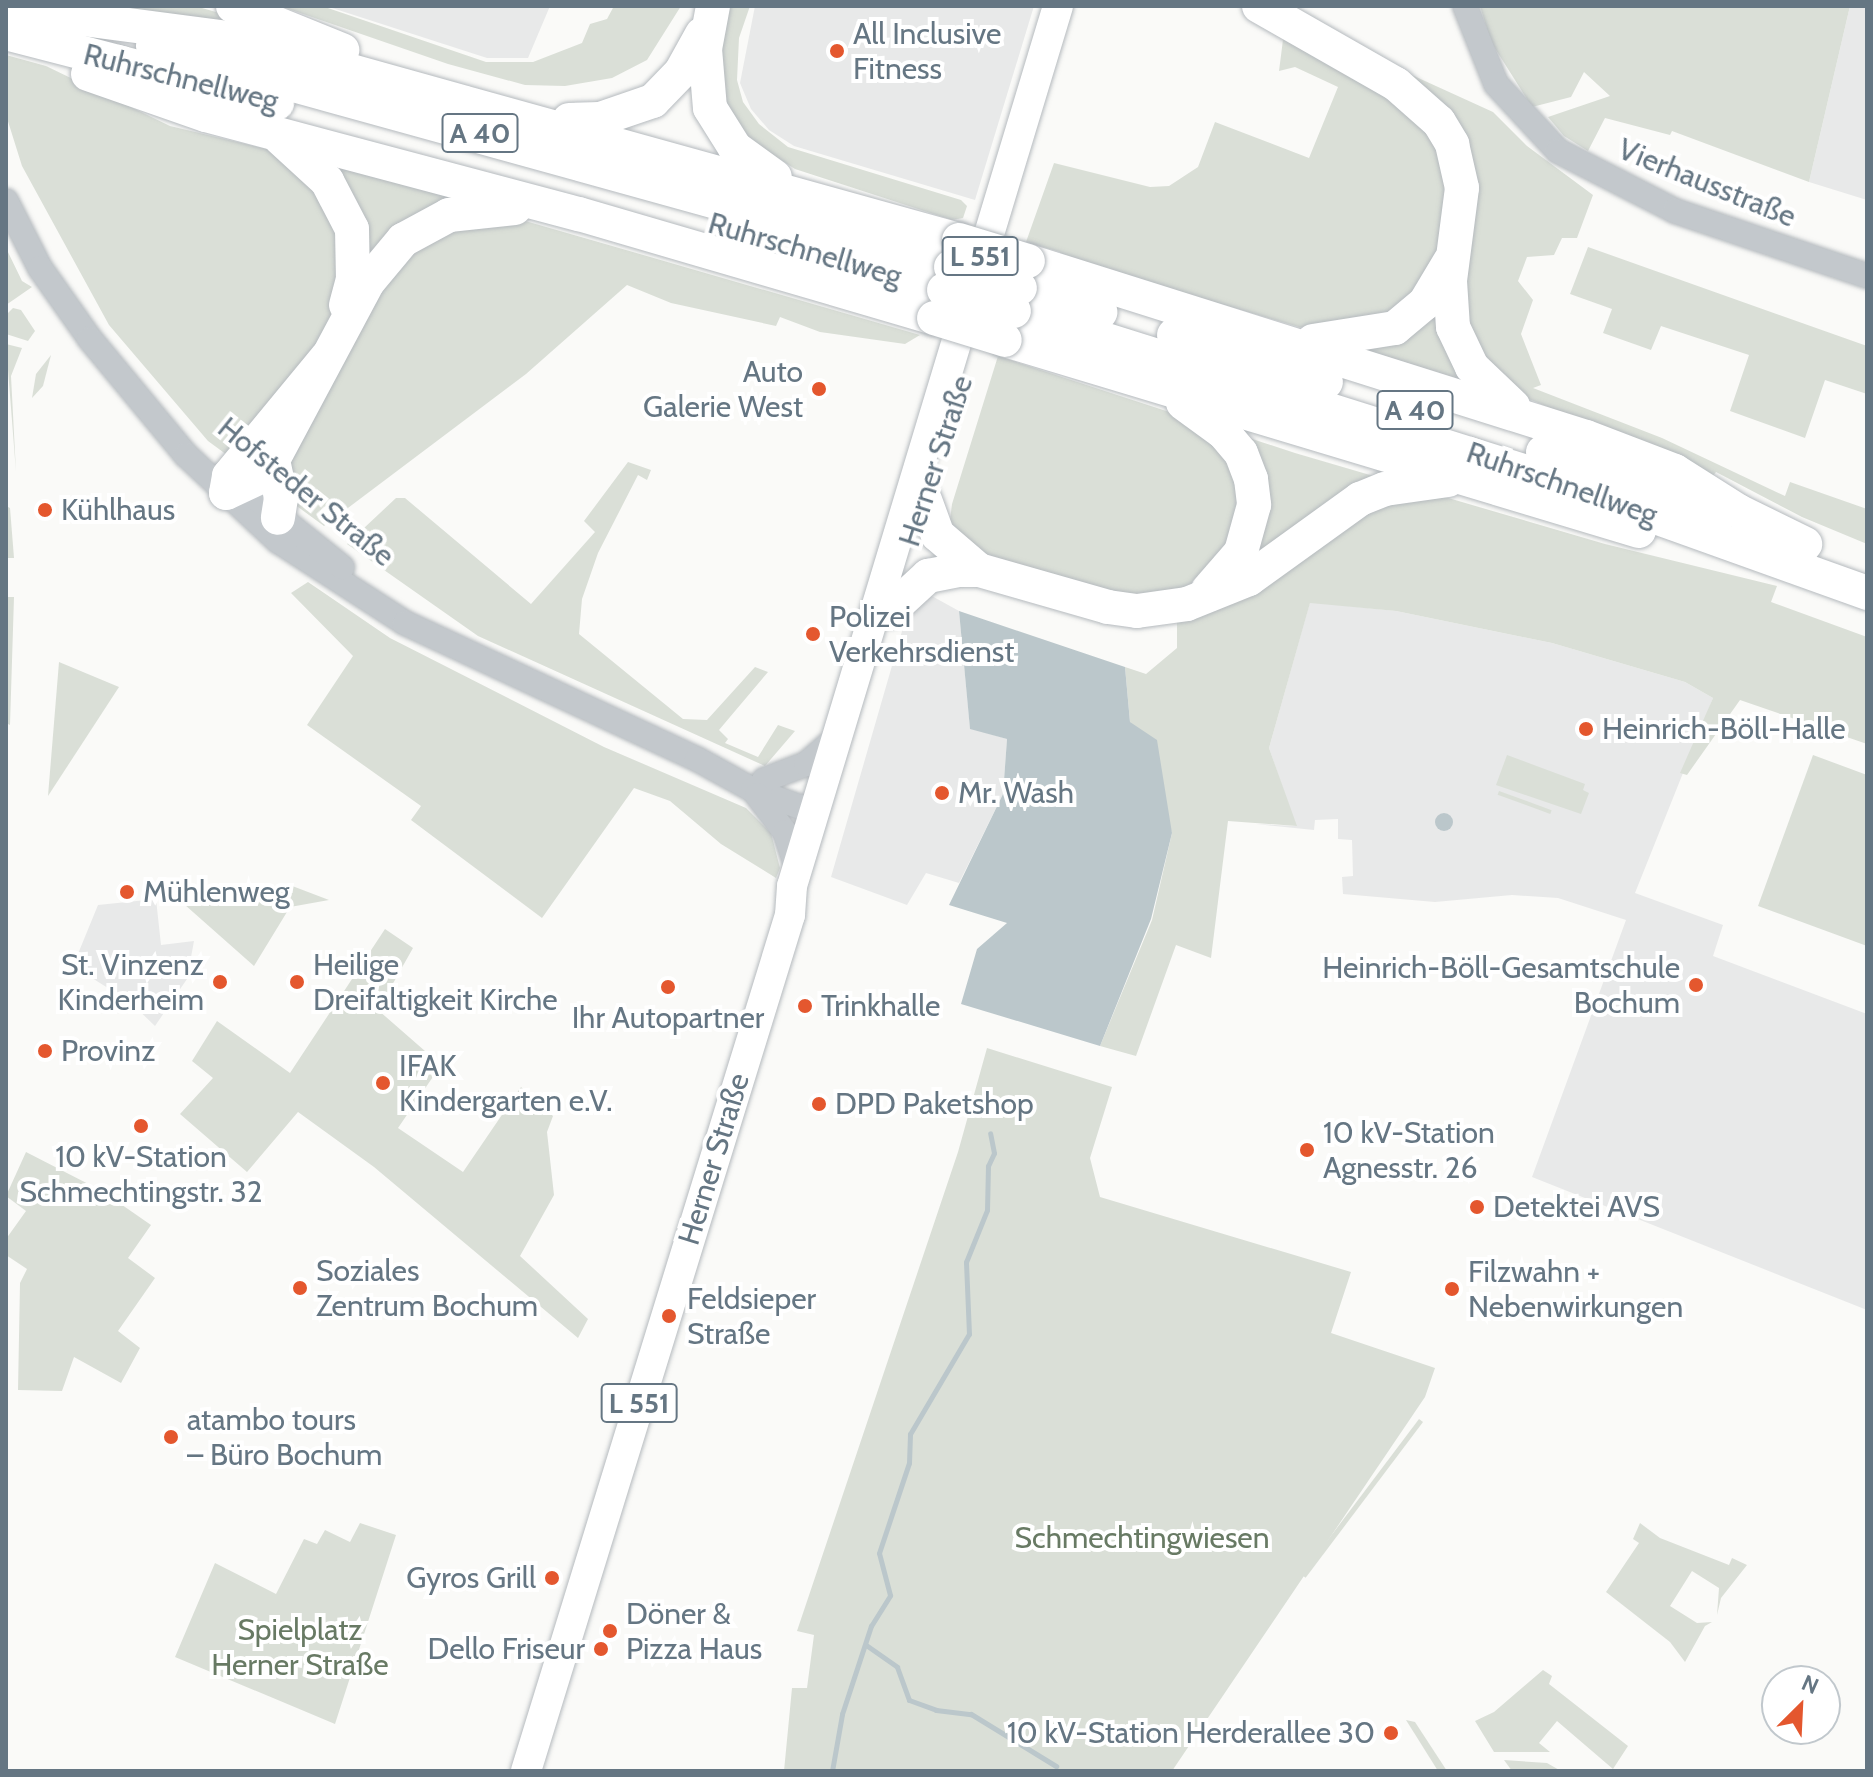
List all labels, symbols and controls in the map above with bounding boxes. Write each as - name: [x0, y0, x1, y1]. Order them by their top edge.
- place label: All Inclusive Fitness: [853, 16, 1001, 86]
- street label: Ruhrschnellweg: [80, 36, 282, 120]
- marker: All Inclusive Fitness: [828, 42, 846, 60]
- road number: A 40: [440, 109, 520, 157]
- street label: Vierhausstraße: [1613, 131, 1801, 235]
- street label: Ruhrschnellweg: [704, 205, 906, 295]
- road number: L 551: [940, 232, 1020, 280]
- place label: Auto Galerie West: [643, 354, 803, 424]
- street label: Herner Straße: [891, 371, 981, 551]
- marker: Auto Galerie West: [810, 380, 828, 398]
- road number: A 40: [1375, 386, 1455, 434]
- street label: Hofsteder Straße: [211, 410, 401, 574]
- street label: Ruhrschnellweg: [1462, 435, 1662, 533]
- place label: Kühlhaus: [61, 492, 175, 528]
- marker: Kühlhaus: [36, 501, 54, 519]
- place label: Polizei Verkehrsdienst: [829, 599, 1014, 670]
- marker: Polizei Verkehrsdienst: [804, 625, 822, 643]
- place label: Heinrich-Böll-Halle: [1602, 711, 1846, 747]
- marker: Heinrich-Böll-Halle: [1577, 720, 1595, 738]
- place label: Mr. Wash: [958, 775, 1074, 811]
- marker: Mr. Wash: [933, 784, 951, 802]
- place label: Mühlenweg: [143, 874, 290, 910]
- marker: Mühlenweg: [118, 883, 136, 901]
- place label: St. Vinzenz Kinderheim: [57, 947, 204, 1018]
- place label: Heilige Dreifaltigkeit Kirche: [313, 947, 558, 1018]
- place label: Heinrich-Böll-Gesamtschule Bochum: [1322, 950, 1680, 1020]
- marker: St. Vinzenz Kinderheim: [211, 973, 229, 991]
- marker: Heilige Dreifaltigkeit Kirche: [288, 973, 306, 991]
- marker: Heinrich-Böll-Gesamtschule Bochum: [1687, 976, 1705, 994]
- marker: Ihr Autopartner: [659, 978, 677, 996]
- place label: Trinkhalle: [821, 988, 940, 1024]
- marker: Trinkhalle: [796, 997, 814, 1015]
- place label: Ihr Autopartner: [572, 1000, 764, 1036]
- place label: Provinz: [61, 1033, 155, 1069]
- marker: Provinz: [36, 1042, 54, 1060]
- place label: IFAK Kindergarten e.V.: [399, 1048, 612, 1118]
- street label: Herner Straße: [671, 1069, 757, 1249]
- marker: IFAK Kindergarten e.V.: [374, 1074, 392, 1092]
- place label: DPD Paketshop: [835, 1086, 1034, 1122]
- marker: DPD Paketshop: [810, 1095, 828, 1113]
- place label: 10 kV-Station Agnesstr. 26: [1323, 1115, 1495, 1186]
- marker: 10 kV-Station Schmechtingstr. 32: [132, 1117, 150, 1135]
- place label: 10 kV-Station Schmechtingstr. 32: [20, 1139, 262, 1210]
- marker: 10 kV-Station Agnesstr. 26: [1298, 1141, 1316, 1159]
- place label: Detektei AVS: [1493, 1189, 1660, 1225]
- marker: Detektei AVS: [1468, 1198, 1486, 1216]
- place label: Soziales Zentrum Bochum: [316, 1253, 538, 1324]
- place label: Filzwahn + Nebenwirkungen: [1468, 1254, 1683, 1324]
- marker: Soziales Zentrum Bochum: [291, 1279, 309, 1297]
- marker: Filzwahn + Nebenwirkungen: [1443, 1280, 1461, 1298]
- place label: Feldsieper Straße: [687, 1281, 816, 1352]
- marker: Feldsieper Straße: [658, 1305, 680, 1327]
- road number: L 551: [599, 1379, 679, 1427]
- place label: atambo tours – Büro Bochum: [187, 1402, 382, 1472]
- marker: atambo tours – Büro Bochum: [162, 1428, 180, 1446]
- park label: Schmechtingwiesen: [1015, 1520, 1269, 1556]
- place label: Gyros Grill: [406, 1560, 536, 1596]
- marker: Gyros Grill: [543, 1569, 561, 1587]
- place label: Döner & Pizza Haus: [626, 1596, 762, 1666]
- park label: Spielplatz Herner Straße: [211, 1612, 389, 1682]
- marker: Döner & Pizza Haus: [601, 1622, 619, 1640]
- place label: Dello Friseur: [428, 1631, 585, 1667]
- marker: Dello Friseur: [592, 1640, 610, 1658]
- north arrow: [1761, 1665, 1841, 1745]
- text: N: [1798, 1669, 1823, 1700]
- place label: 10 kV-Station Herderallee 30: [1007, 1715, 1375, 1751]
- marker: 10 kV-Station Herderallee 30: [1382, 1724, 1400, 1742]

